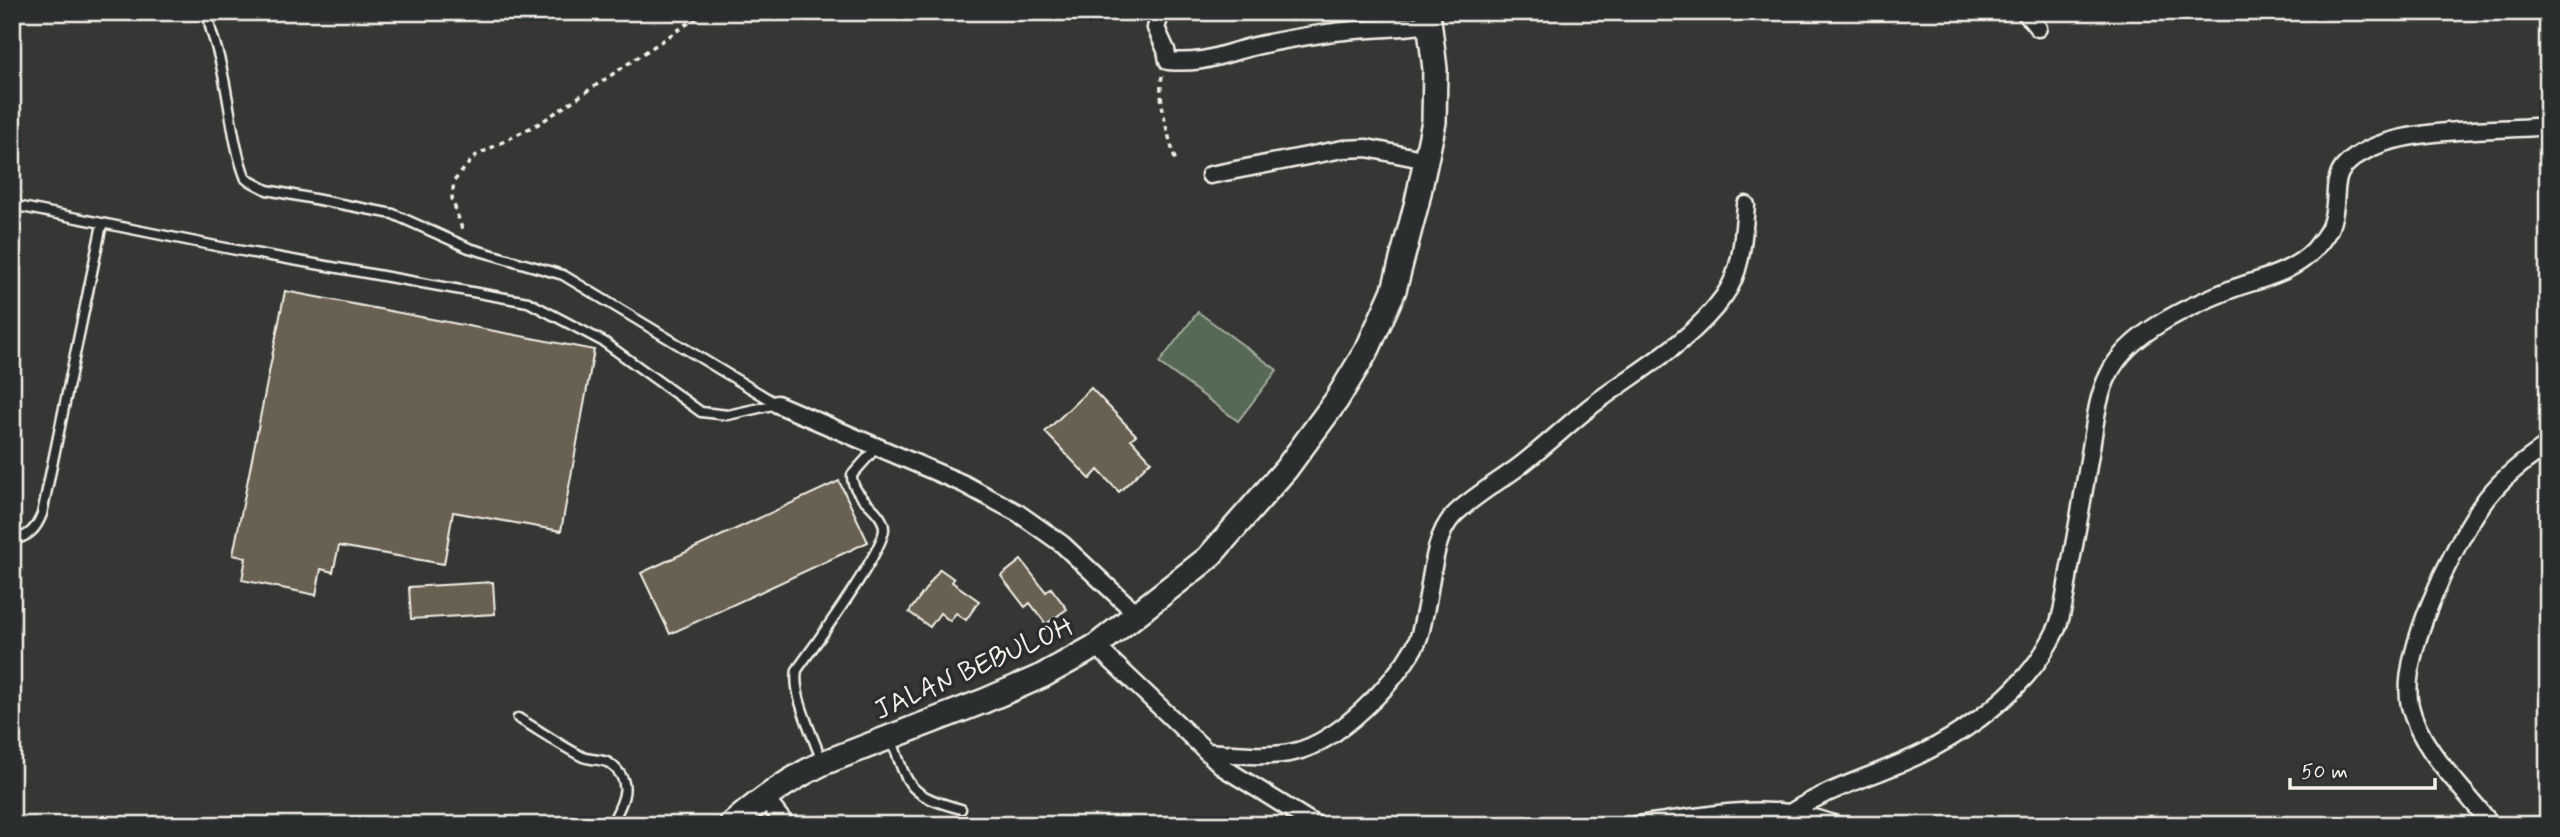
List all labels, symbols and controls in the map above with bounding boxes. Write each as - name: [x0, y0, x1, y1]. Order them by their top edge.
- street label: JALAN BEBULOH: [868, 609, 1080, 730]
- scale bar: [2290, 746, 2436, 790]
- text: 50 m: [2301, 758, 2348, 786]

